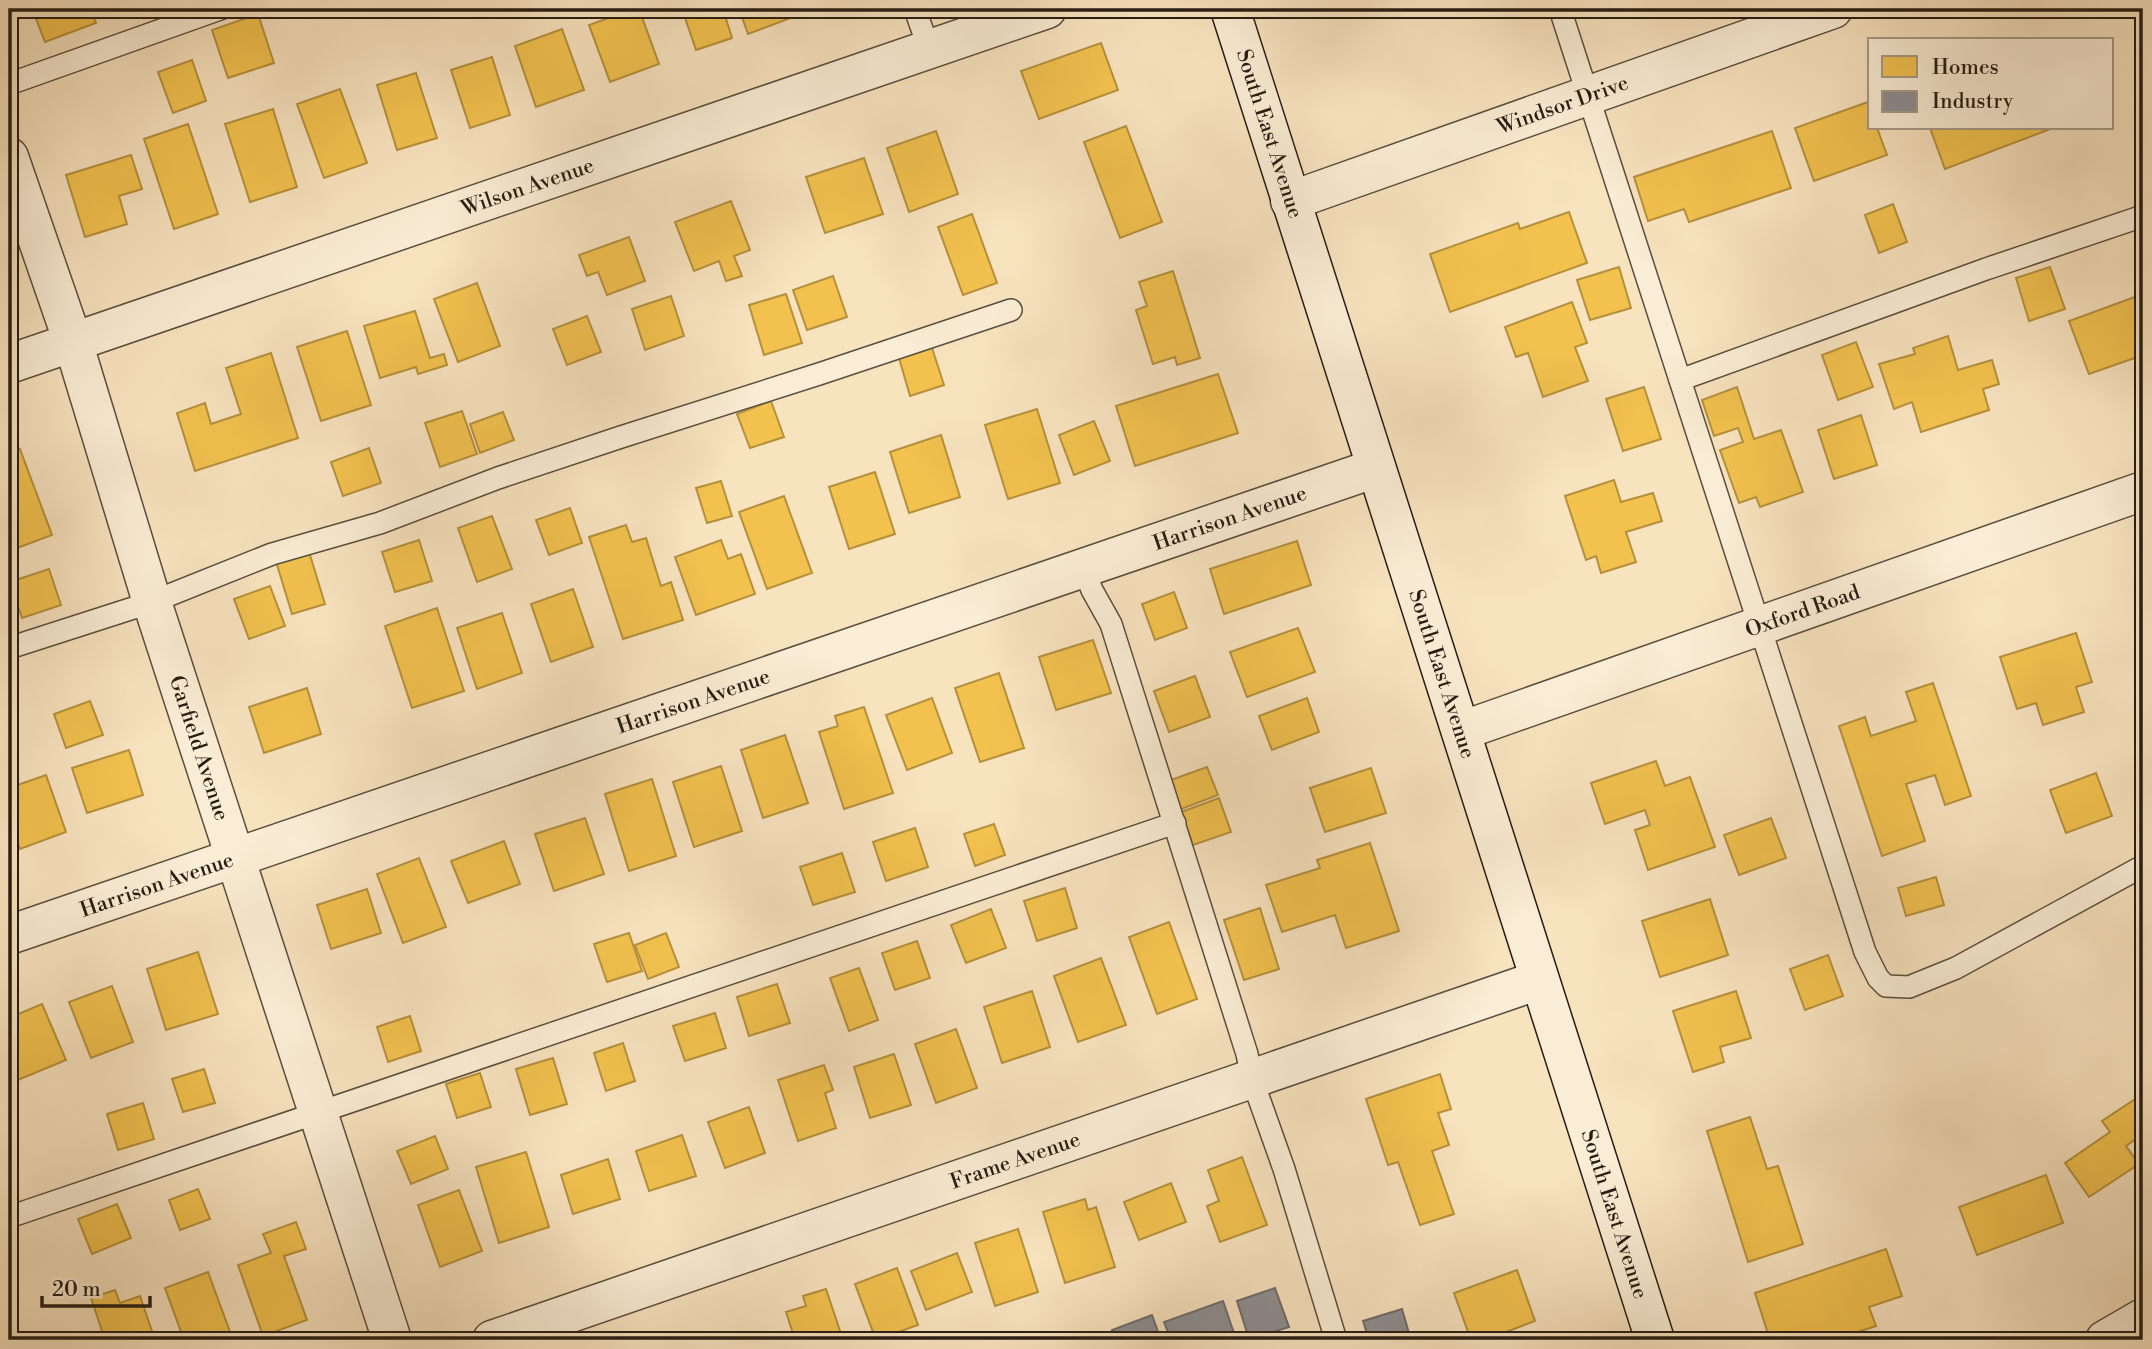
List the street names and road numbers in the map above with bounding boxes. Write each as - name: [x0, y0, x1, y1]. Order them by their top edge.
- street label: South East Avenue: [1230, 46, 1308, 222]
- street label: Windsor Drive: [1493, 70, 1632, 141]
- street label: Wilson Avenue: [457, 153, 598, 223]
- street label: Harrison Avenue: [1150, 481, 1310, 557]
- street label: Oxford Road: [1742, 580, 1864, 644]
- street label: South East Avenue: [1402, 586, 1481, 762]
- street label: Harrison Avenue: [613, 664, 774, 740]
- street label: Garfield Avenue: [163, 673, 234, 824]
- street label: Harrison Avenue: [77, 847, 237, 924]
- street label: Frame Avenue: [947, 1127, 1084, 1196]
- street label: South East Avenue: [1575, 1127, 1653, 1302]

